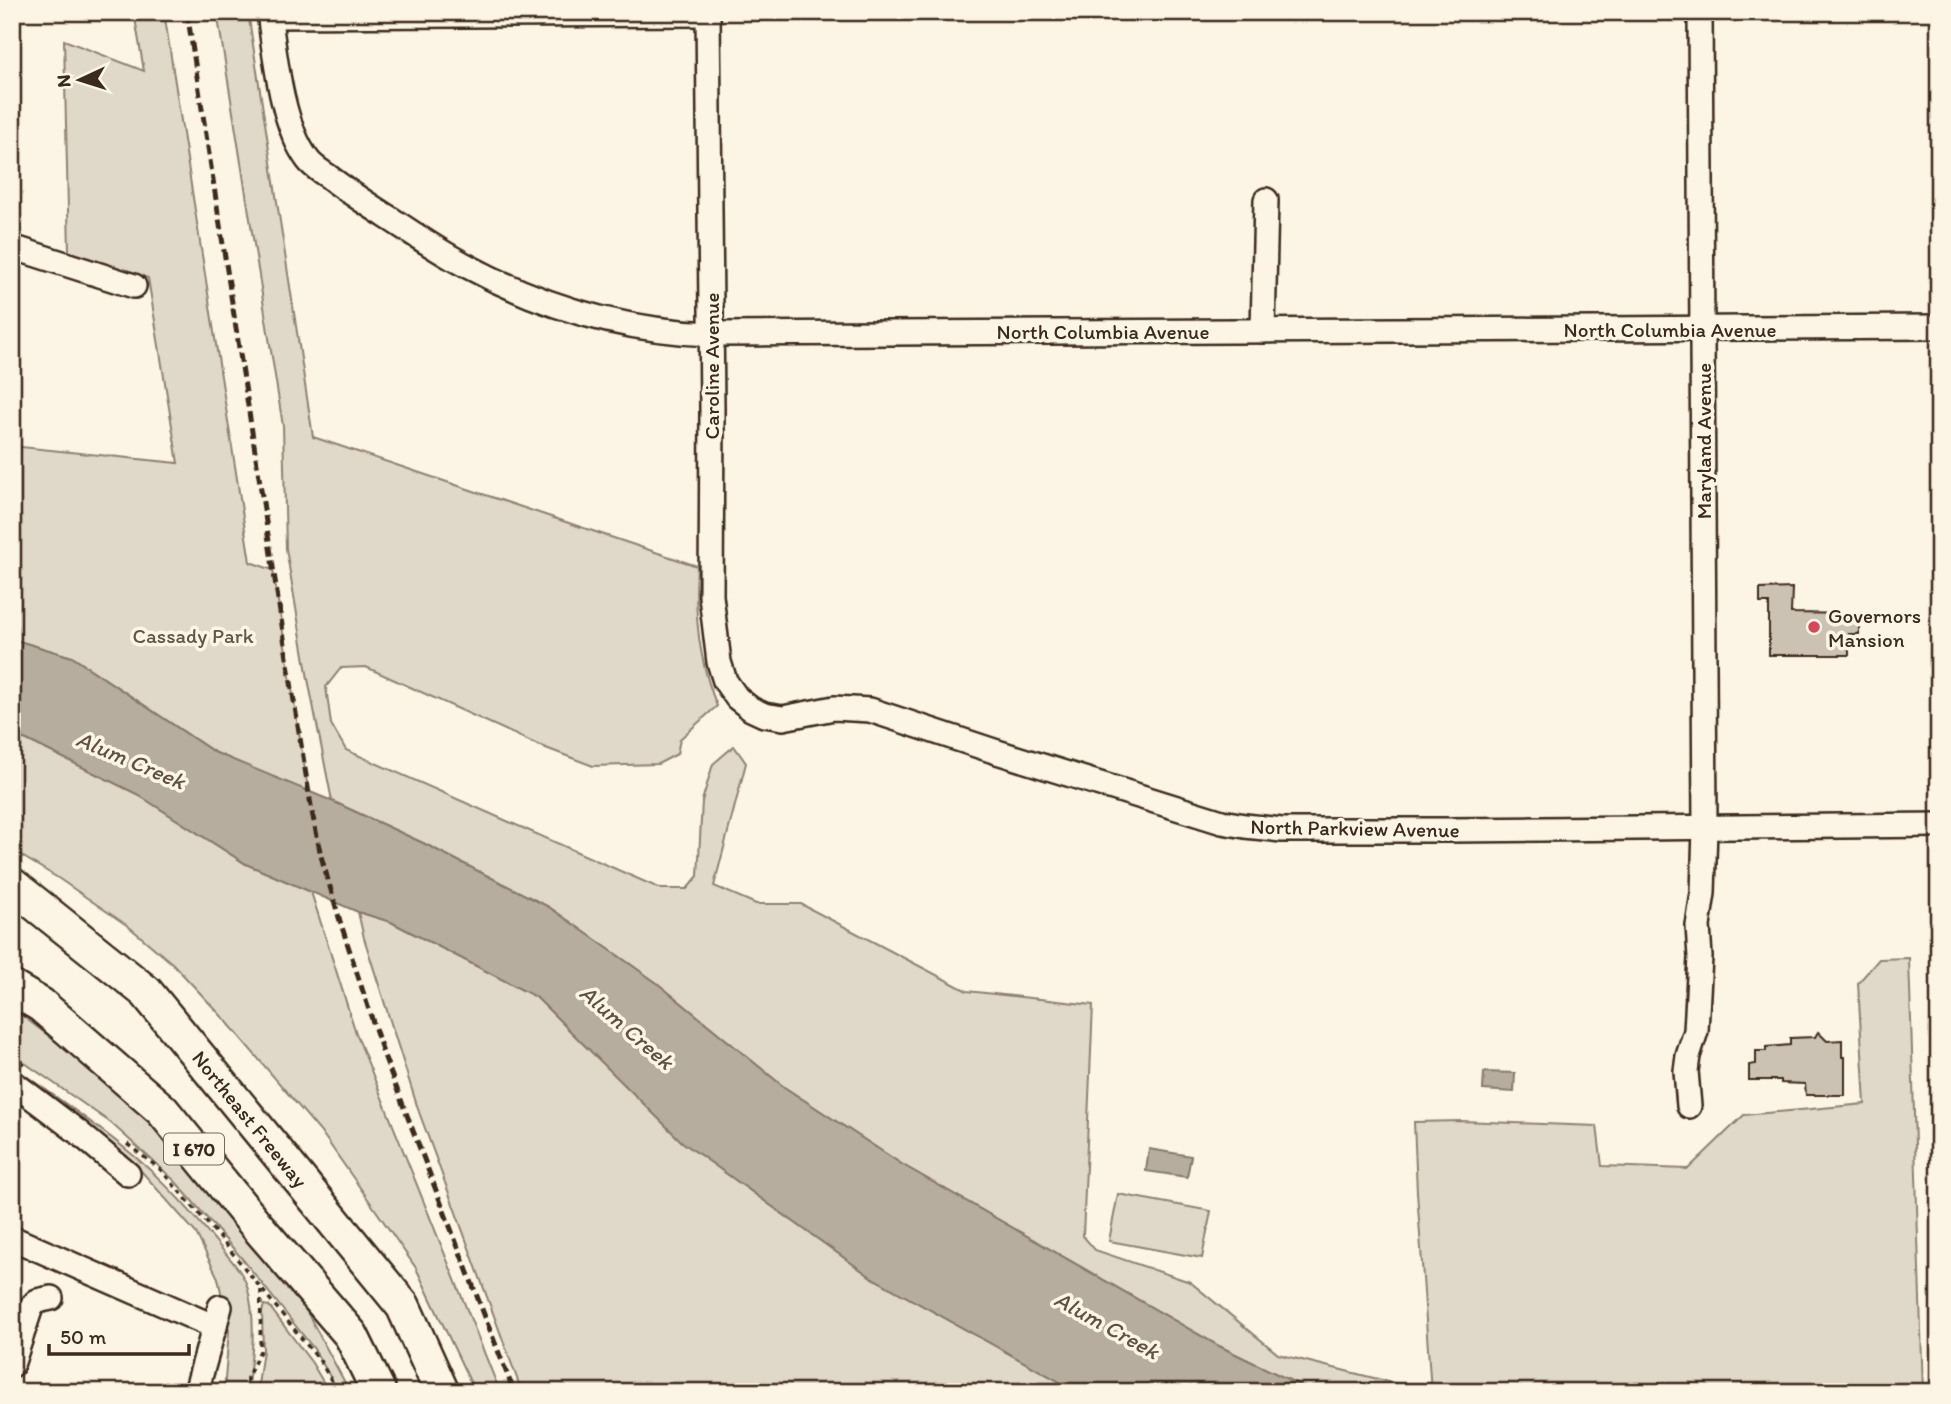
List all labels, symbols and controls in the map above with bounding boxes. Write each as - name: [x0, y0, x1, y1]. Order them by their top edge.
- north arrow: [46, 46, 116, 116]
- text: N: [52, 74, 75, 88]
- street label: Caroline Avenue: [699, 292, 724, 440]
- street label: North Columbia Avenue: [1564, 317, 1776, 342]
- street label: North Columbia Avenue: [997, 319, 1209, 344]
- street label: Maryland Avenue: [1691, 363, 1716, 519]
- place label: Governors Mansion: [1828, 603, 1921, 652]
- marker: Governors Mansion: [1806, 619, 1822, 635]
- park label: Cassady Park: [132, 623, 254, 648]
- water label: Alum Creek: [72, 725, 191, 796]
- street label: North Parkview Avenue: [1250, 814, 1460, 842]
- water label: Alum Creek: [574, 979, 681, 1076]
- street label: Northeast Freeway: [187, 1045, 313, 1193]
- road number: I 670: [164, 1134, 224, 1164]
- water label: Alum Creek: [1050, 1285, 1165, 1366]
- scale bar: [49, 1313, 189, 1357]
- text: 50 m: [60, 1324, 107, 1349]

